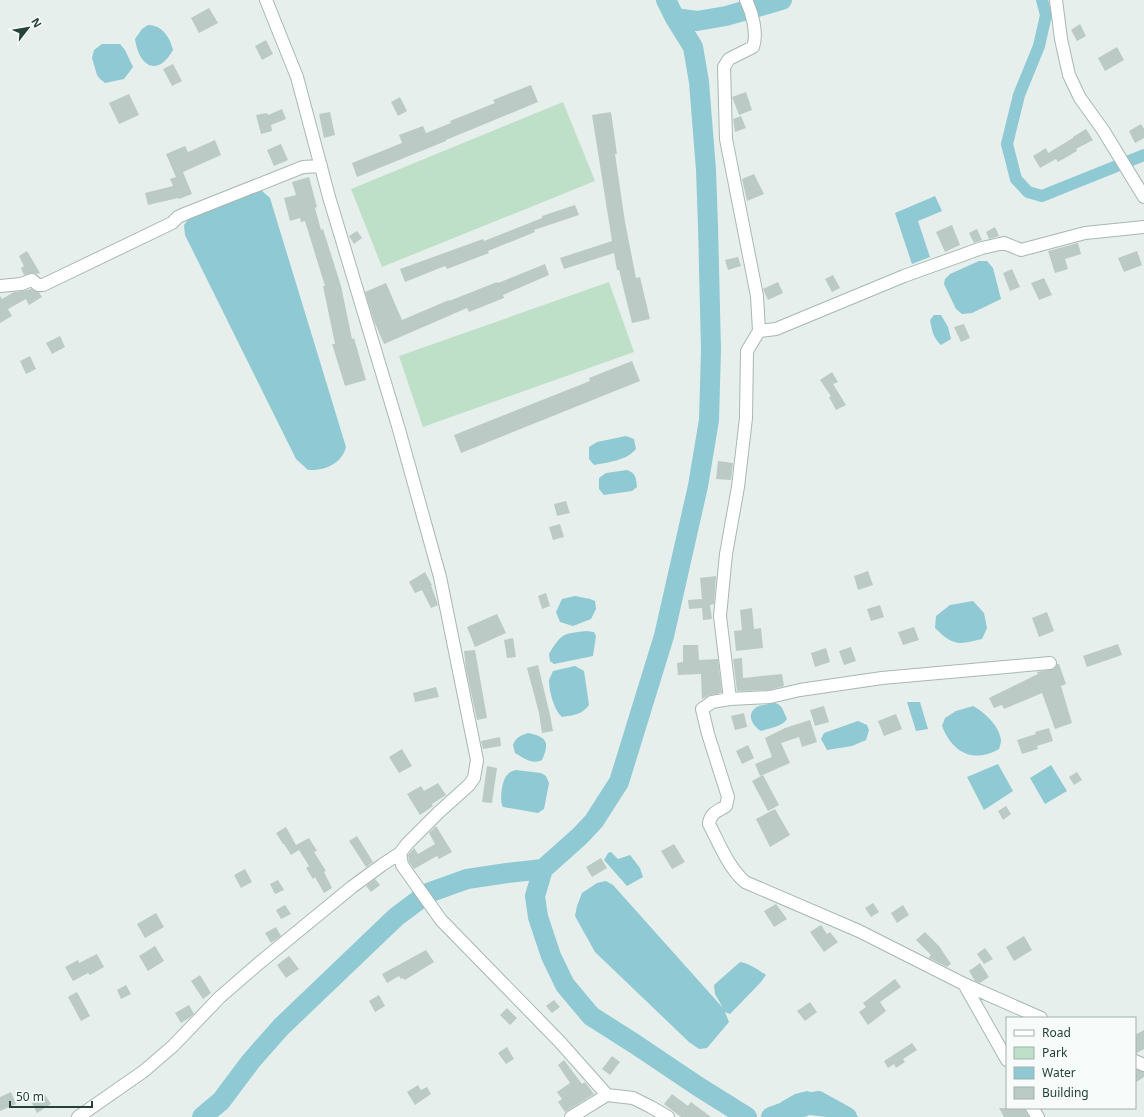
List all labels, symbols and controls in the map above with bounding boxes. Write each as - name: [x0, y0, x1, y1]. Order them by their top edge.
- north arrow: [8, 8, 48, 48]
- text: N: [28, 15, 46, 30]
- legend: [1006, 1017, 1136, 1109]
- text: Road: [1042, 1024, 1071, 1041]
- text: Park: [1042, 1044, 1068, 1061]
- text: Water: [1042, 1064, 1076, 1081]
- scale bar: [10, 1083, 92, 1109]
- text: Building: [1042, 1084, 1089, 1101]
- text: 50 m: [16, 1088, 44, 1105]

